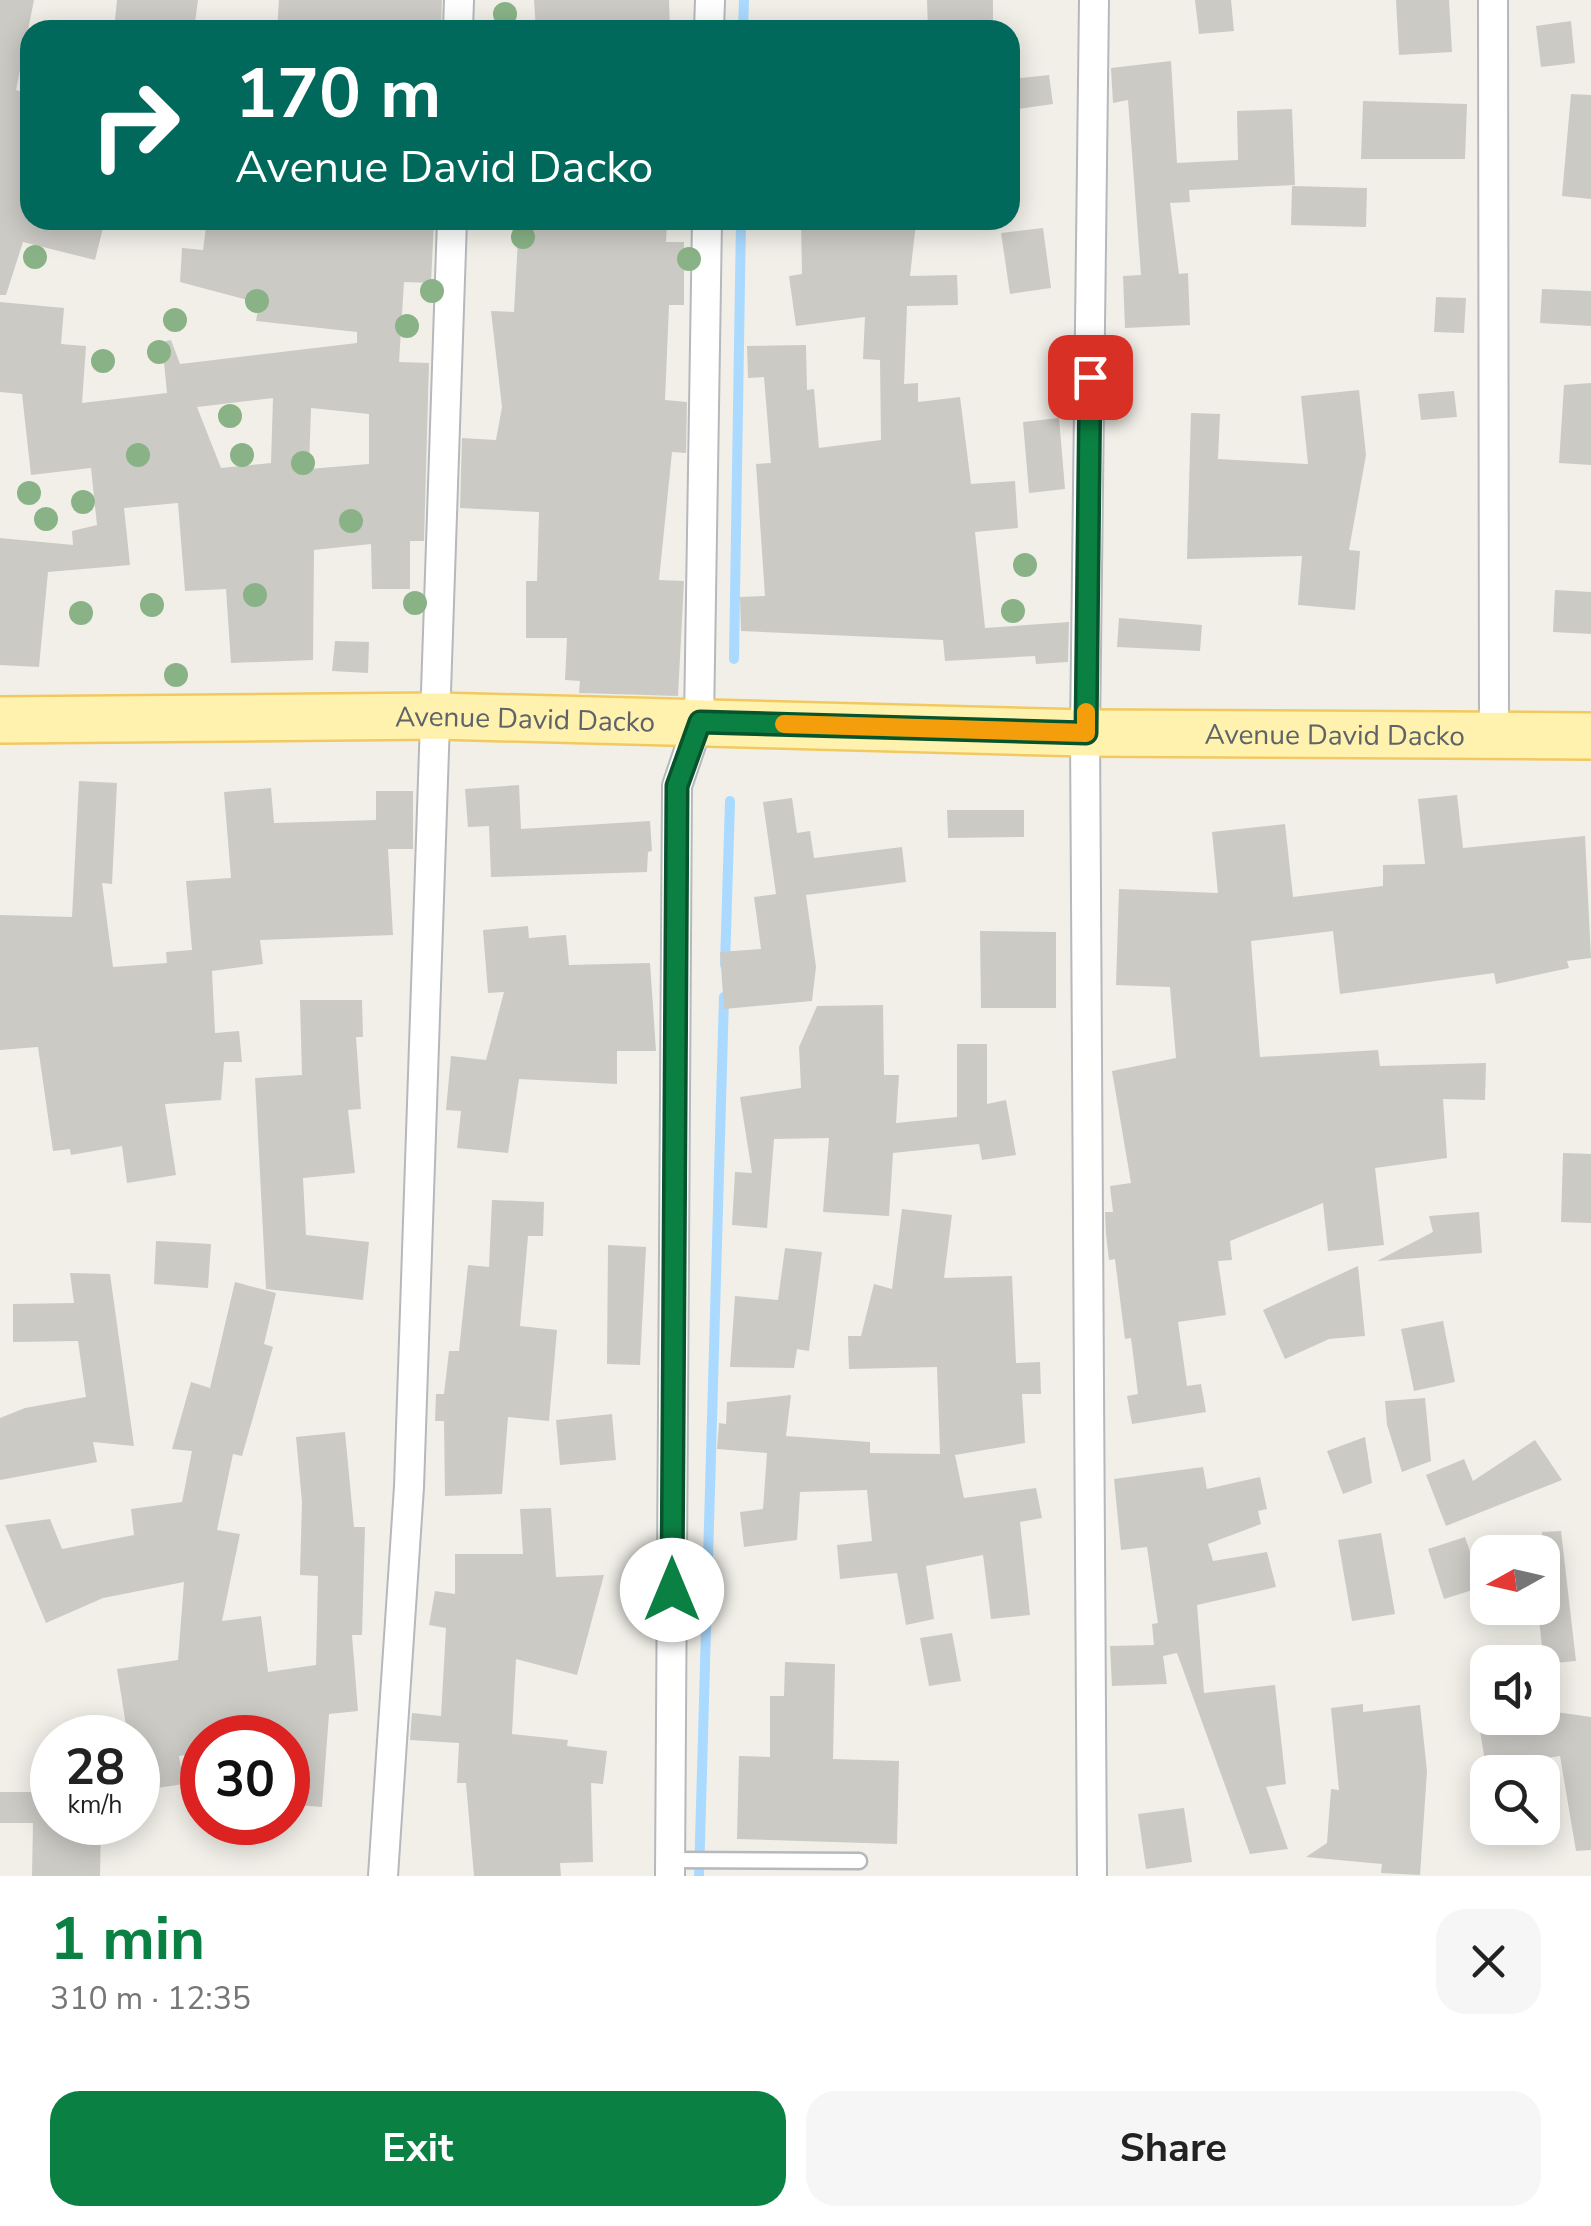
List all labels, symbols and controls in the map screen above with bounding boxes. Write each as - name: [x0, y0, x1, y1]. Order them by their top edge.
- text: 170 m: [235, 46, 441, 142]
- icon: right: [70, 60, 200, 190]
- text: Avenue David Dacko: [235, 137, 653, 198]
- pin: [1048, 335, 1133, 420]
- icon: arrive: [1063, 350, 1118, 405]
- street label: Avenue David Dacko: [395, 698, 656, 742]
- street label: Avenue David Dacko: [1204, 716, 1465, 755]
- north arrow: [1470, 1535, 1560, 1625]
- map controls: [1470, 1535, 1560, 1845]
- position arrow: [620, 1538, 724, 1642]
- button: sound: [1470, 1645, 1560, 1735]
- speed limit sign: 30: [180, 1715, 310, 1845]
- text: 28: [65, 1733, 125, 1802]
- button: search: [1470, 1755, 1560, 1845]
- text: km/h: [67, 1788, 123, 1822]
- text: 1 min: [50, 1898, 205, 1980]
- button: close: [1436, 1909, 1541, 2014]
- text: 310 m · 12:35: [50, 1977, 251, 2020]
- button: Exit: [50, 2091, 786, 2206]
- button: Share: [806, 2091, 1541, 2206]

